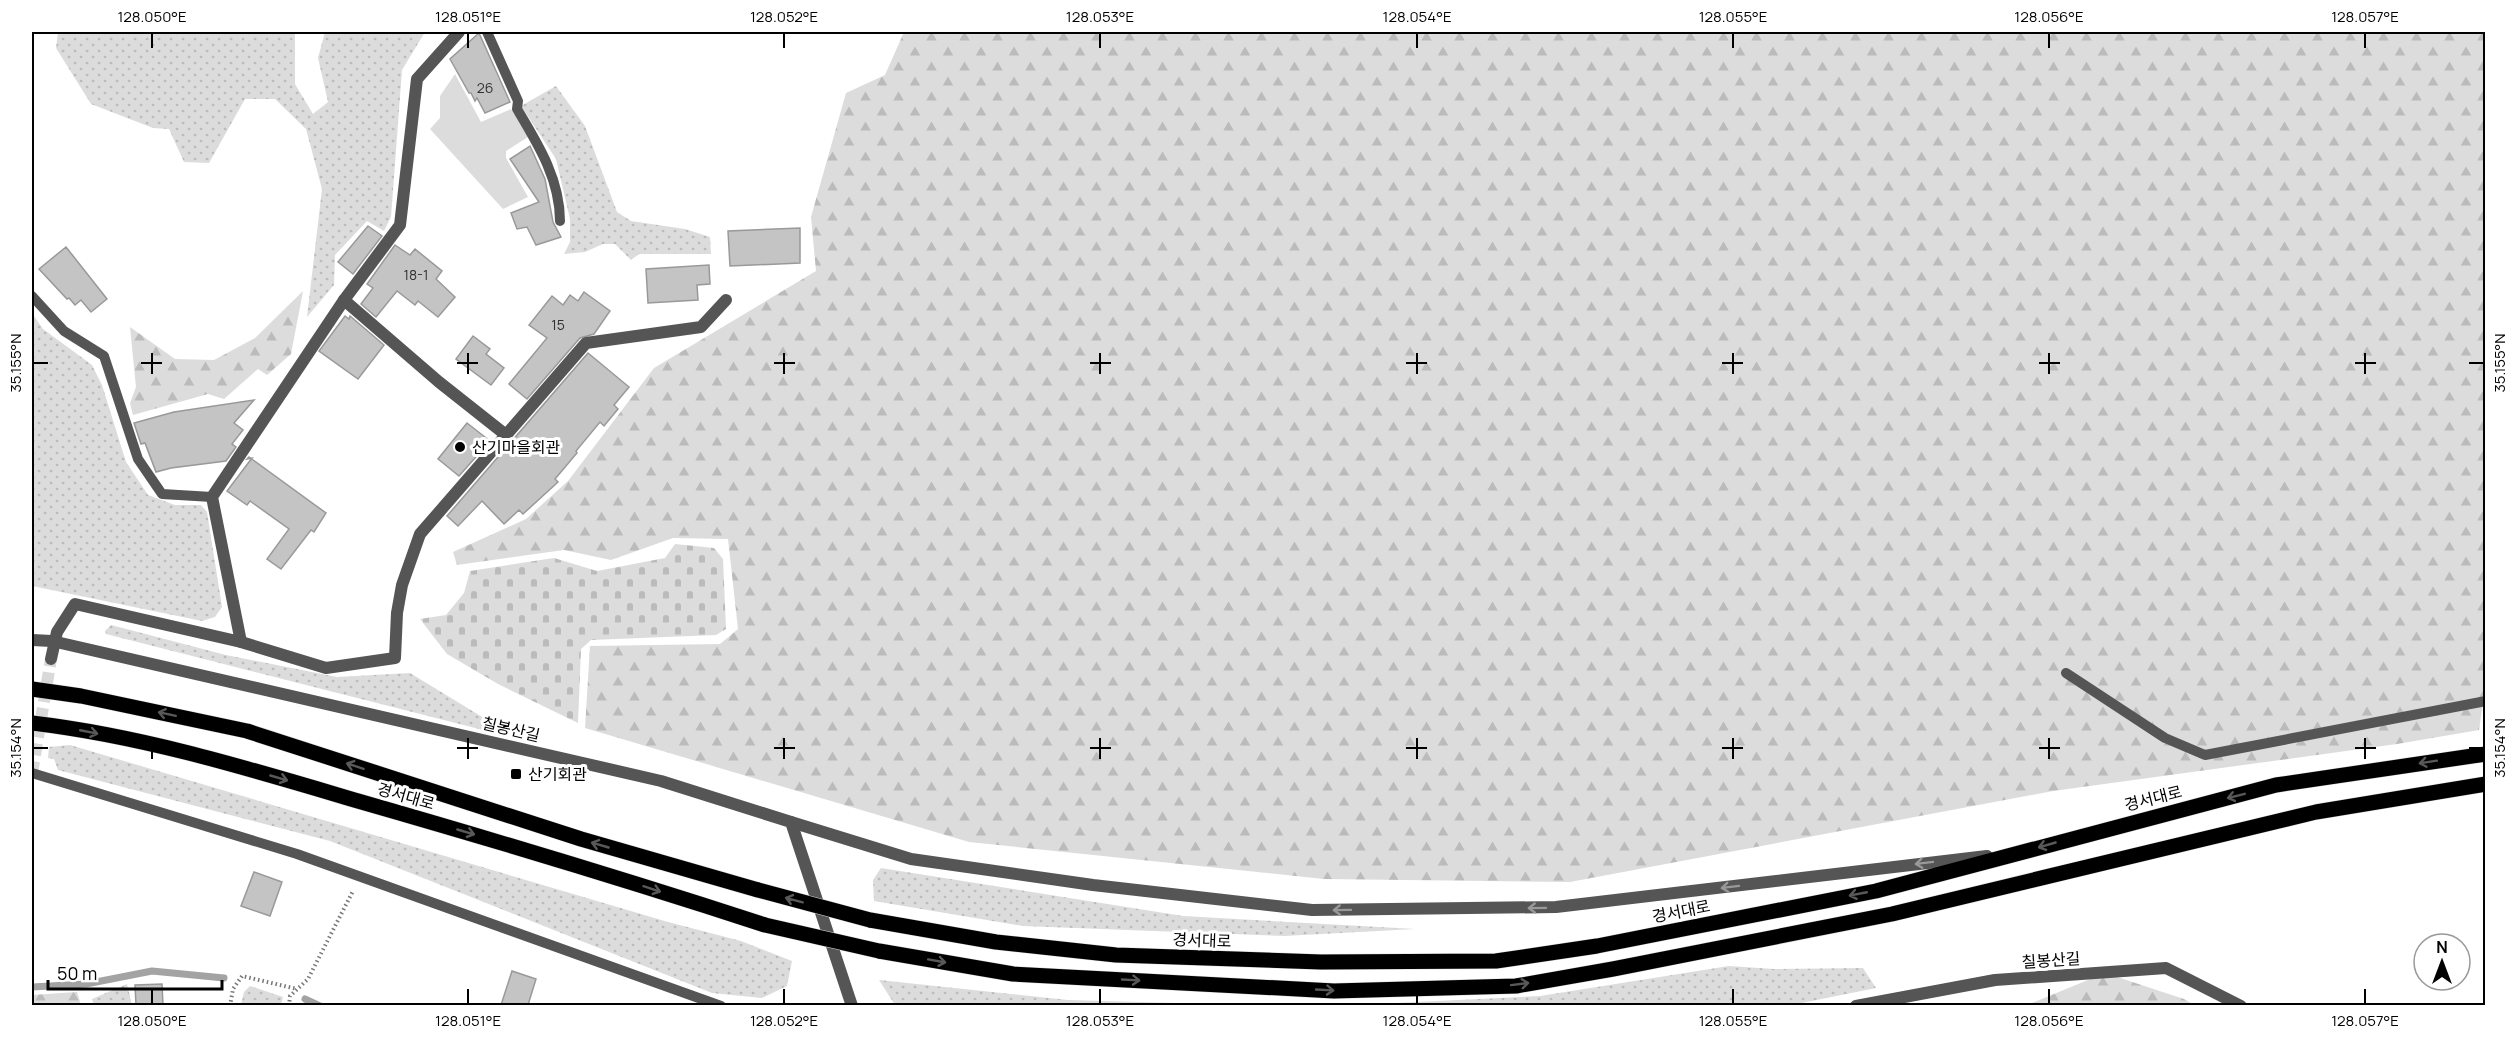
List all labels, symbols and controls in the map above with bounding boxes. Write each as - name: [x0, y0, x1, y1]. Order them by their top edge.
- text: 128.050°E: [117, 6, 187, 27]
- text: 128.051°E: [435, 6, 501, 27]
- text: 128.052°E: [750, 6, 818, 27]
- text: 128.053°E: [1066, 6, 1134, 27]
- text: 128.054°E: [1383, 6, 1451, 27]
- text: 128.055°E: [1699, 6, 1767, 27]
- text: 128.056°E: [2014, 6, 2084, 27]
- text: 128.057°E: [2331, 6, 2399, 27]
- house number: 26: [477, 78, 493, 97]
- house number: 18-1: [404, 265, 428, 284]
- house number: 15: [551, 315, 565, 334]
- text: 35.155°N: [5, 333, 26, 393]
- text: 35.155°N: [2489, 333, 2510, 393]
- place label: 산기마을회관: [472, 436, 561, 458]
- marker: 산기마을회관: [453, 440, 467, 454]
- one-way arrow: [158, 708, 177, 719]
- street label: 칠봉산길: [480, 712, 542, 746]
- text: 35.154°N: [5, 718, 26, 778]
- text: 35.154°N: [2489, 718, 2510, 778]
- one-way arrow: [80, 726, 99, 738]
- one-way arrow: [2418, 757, 2438, 768]
- one-way arrow: [346, 760, 365, 771]
- place label: 산기회관: [528, 763, 587, 785]
- marker: 산기회관: [509, 767, 523, 781]
- one-way arrow: [269, 773, 288, 784]
- street label: 경서대로: [375, 777, 438, 815]
- street label: 경서대로: [2122, 780, 2184, 816]
- one-way arrow: [2227, 790, 2246, 802]
- one-way arrow: [456, 827, 475, 838]
- one-way arrow: [591, 839, 610, 850]
- one-way arrow: [2038, 840, 2057, 851]
- one-way arrow: [1915, 858, 1935, 869]
- one-way arrow: [1721, 881, 1741, 892]
- one-way arrow: [642, 884, 661, 895]
- one-way arrow: [1849, 889, 1869, 900]
- one-way arrow: [784, 893, 803, 905]
- street label: 경서대로: [1650, 895, 1712, 927]
- one-way arrow: [1527, 902, 1547, 914]
- one-way arrow: [1332, 904, 1352, 916]
- street label: 경서대로: [1172, 928, 1232, 952]
- north arrow: [2412, 932, 2472, 992]
- text: N: [2436, 936, 2448, 958]
- street label: 칠봉산길: [2021, 947, 2081, 973]
- scale bar: [48, 953, 222, 991]
- one-way arrow: [927, 956, 946, 967]
- text: 50 m: [57, 961, 97, 985]
- one-way arrow: [1120, 974, 1140, 985]
- one-way arrow: [1510, 979, 1530, 990]
- one-way arrow: [1315, 985, 1335, 996]
- text: 128.050°E: [117, 1010, 187, 1031]
- text: 128.051°E: [435, 1010, 501, 1031]
- text: 128.052°E: [750, 1010, 818, 1031]
- text: 128.053°E: [1066, 1010, 1134, 1031]
- text: 128.054°E: [1383, 1010, 1451, 1031]
- text: 128.055°E: [1699, 1010, 1767, 1031]
- text: 128.056°E: [2014, 1010, 2084, 1031]
- text: 128.057°E: [2331, 1010, 2399, 1031]

